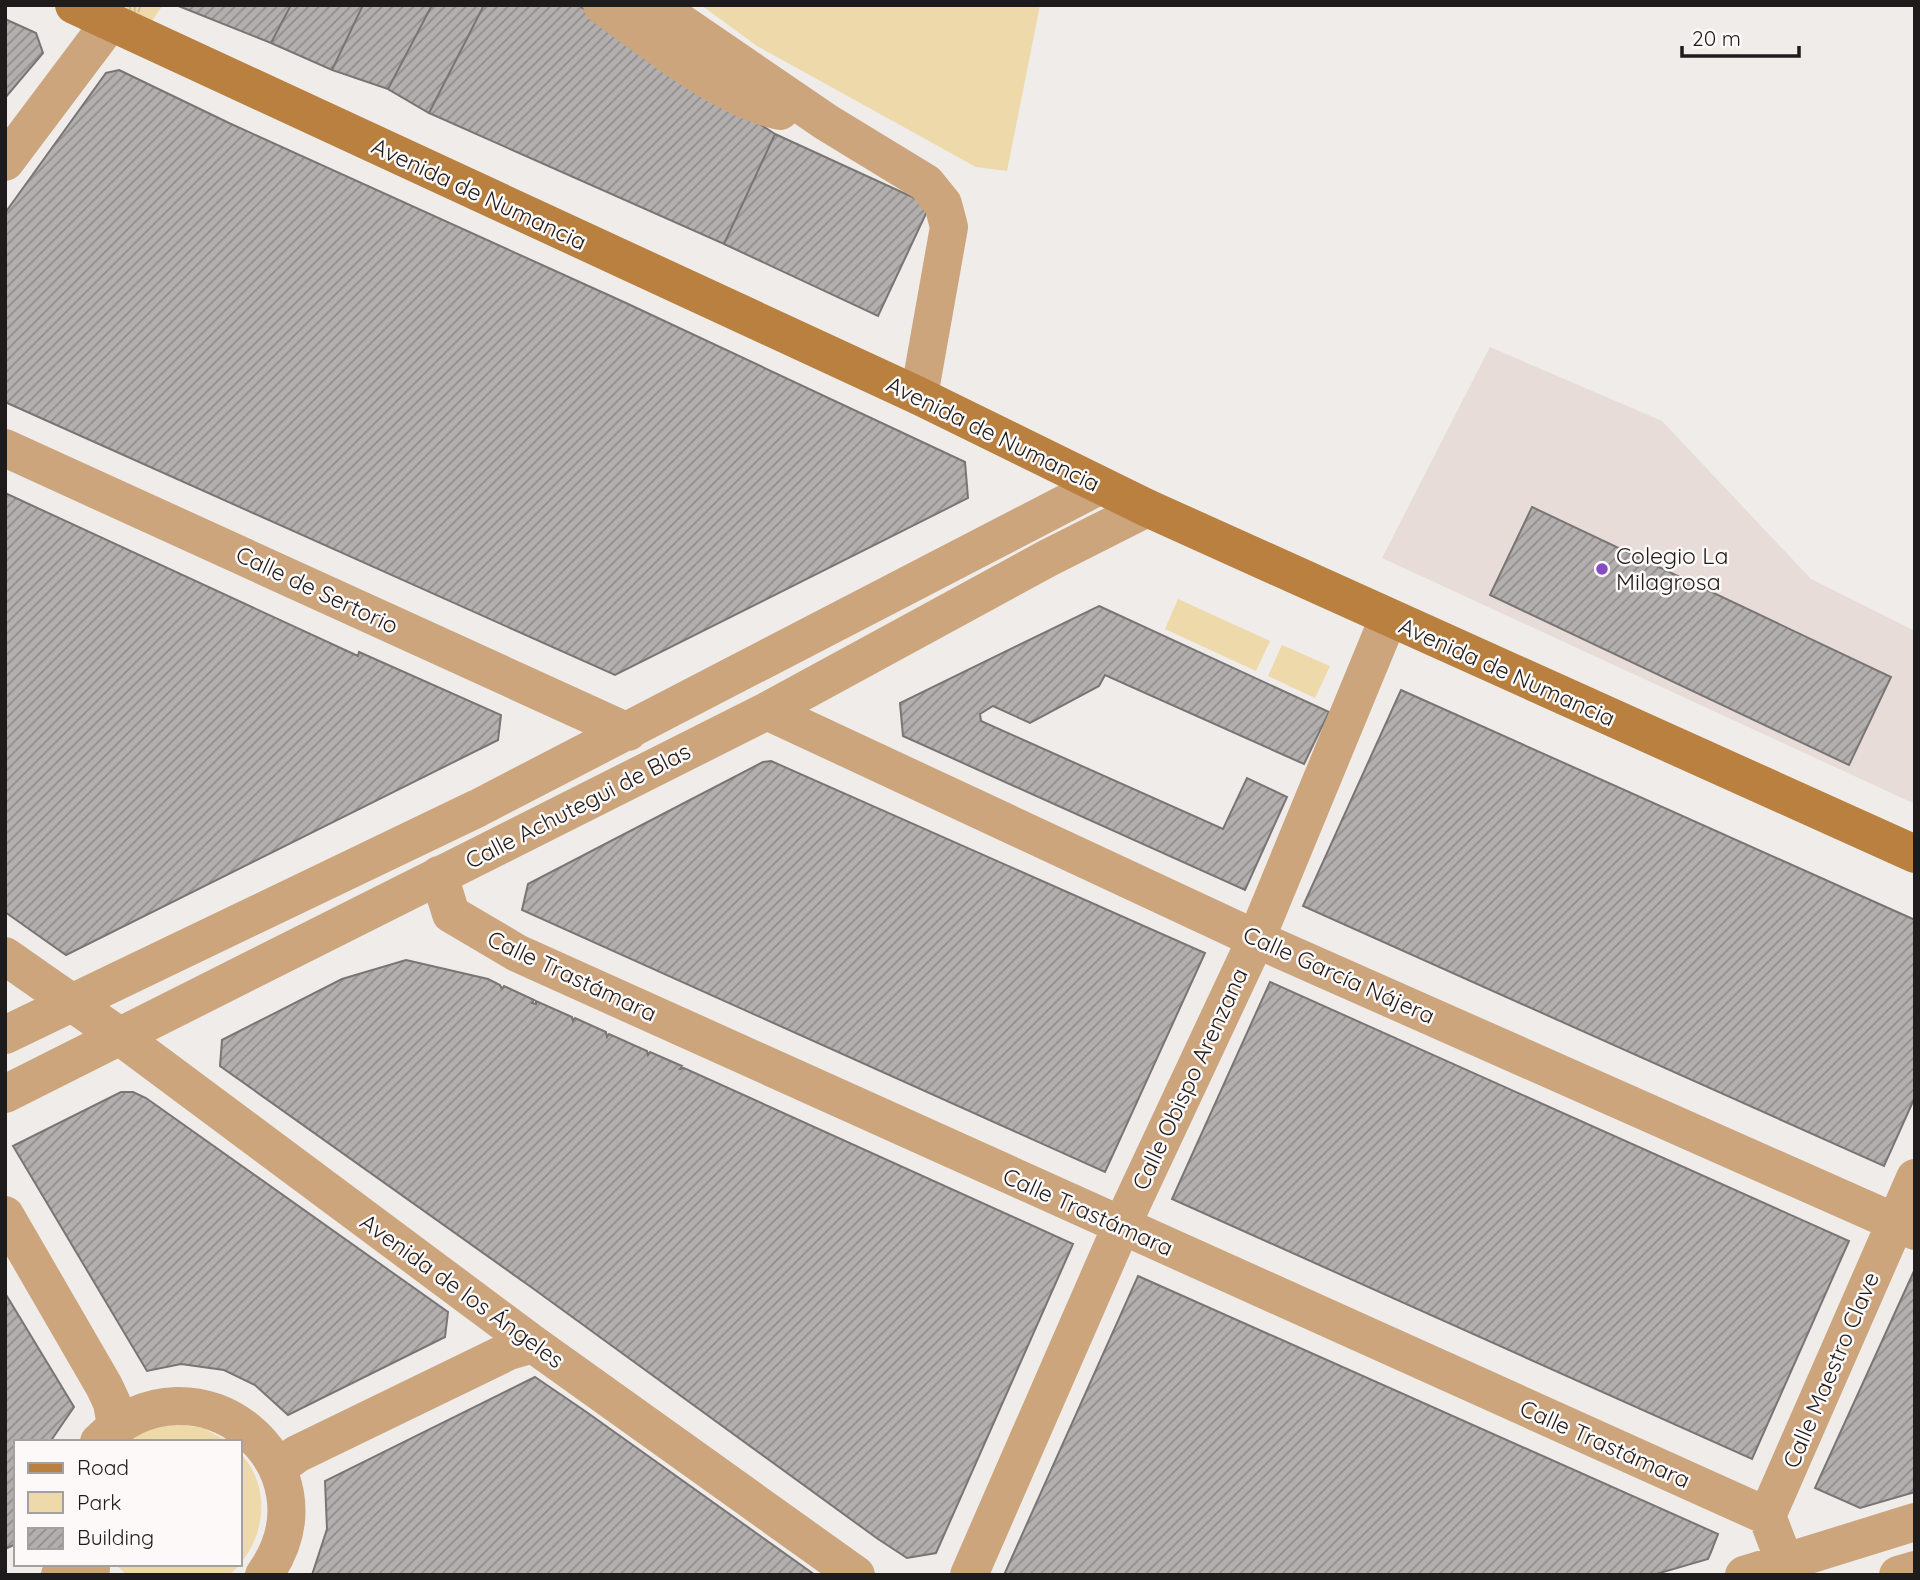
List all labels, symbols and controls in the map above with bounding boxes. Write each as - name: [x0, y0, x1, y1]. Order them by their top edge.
- scale bar: [1682, 14, 1799, 58]
- text: 20 m: [1692, 25, 1741, 51]
- street label: Avenida de Numancia: [367, 131, 591, 256]
- street label: Avenida de Numancia: [882, 369, 1105, 498]
- street label: Calle de Sertorio: [231, 539, 403, 640]
- place label: Colegio La Milagrosa: [1616, 541, 1728, 596]
- marker: Colegio La Milagrosa: [1594, 561, 1610, 577]
- street label: Avenida de Numancia: [1395, 611, 1620, 732]
- street label: Calle Achutegui de Blas: [460, 736, 695, 875]
- street label: Calle García Nájera: [1239, 919, 1439, 1030]
- street label: Calle Trastámara: [483, 924, 662, 1027]
- street label: Calle Obispo Arenzana: [1125, 963, 1254, 1194]
- street label: Calle Trastámara: [998, 1161, 1178, 1262]
- street label: Avenida de los Ángeles: [355, 1207, 570, 1374]
- street label: Calle Maestro Clave: [1776, 1267, 1885, 1472]
- street label: Calle Trastámara: [1515, 1393, 1695, 1494]
- legend: [14, 1440, 242, 1566]
- text: Road: [77, 1454, 129, 1480]
- text: Park: [77, 1489, 121, 1515]
- text: Building: [77, 1524, 154, 1550]

